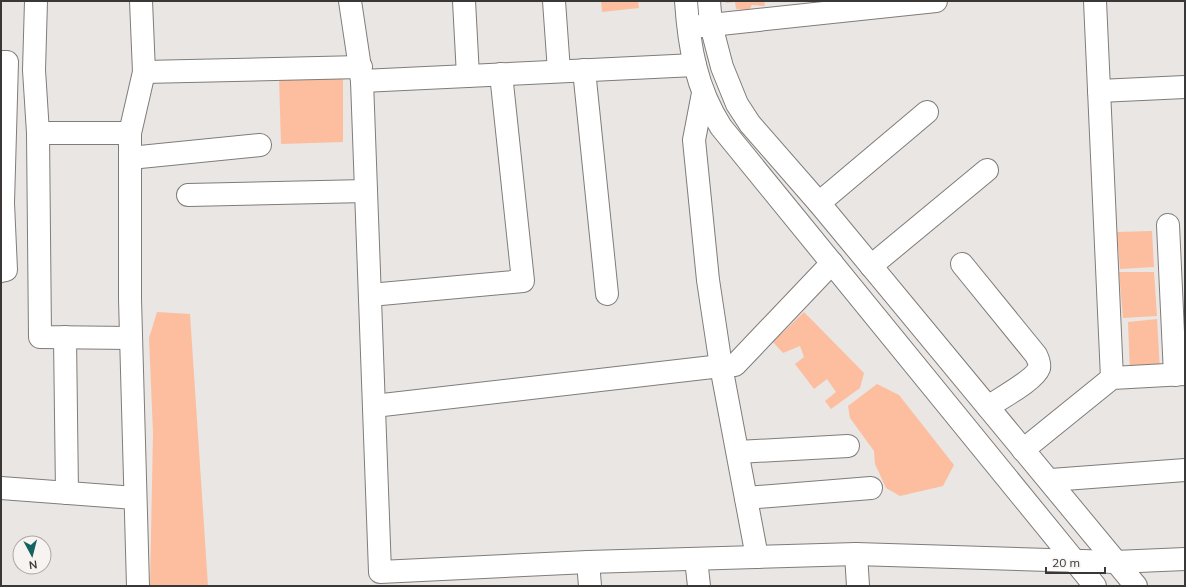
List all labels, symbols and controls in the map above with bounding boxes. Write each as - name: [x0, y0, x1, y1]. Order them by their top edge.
- north arrow: [12, 535, 52, 575]
- scale bar: [1046, 549, 1105, 575]
- text: 20 m: [1052, 555, 1080, 570]
- text: N: [28, 557, 38, 572]

